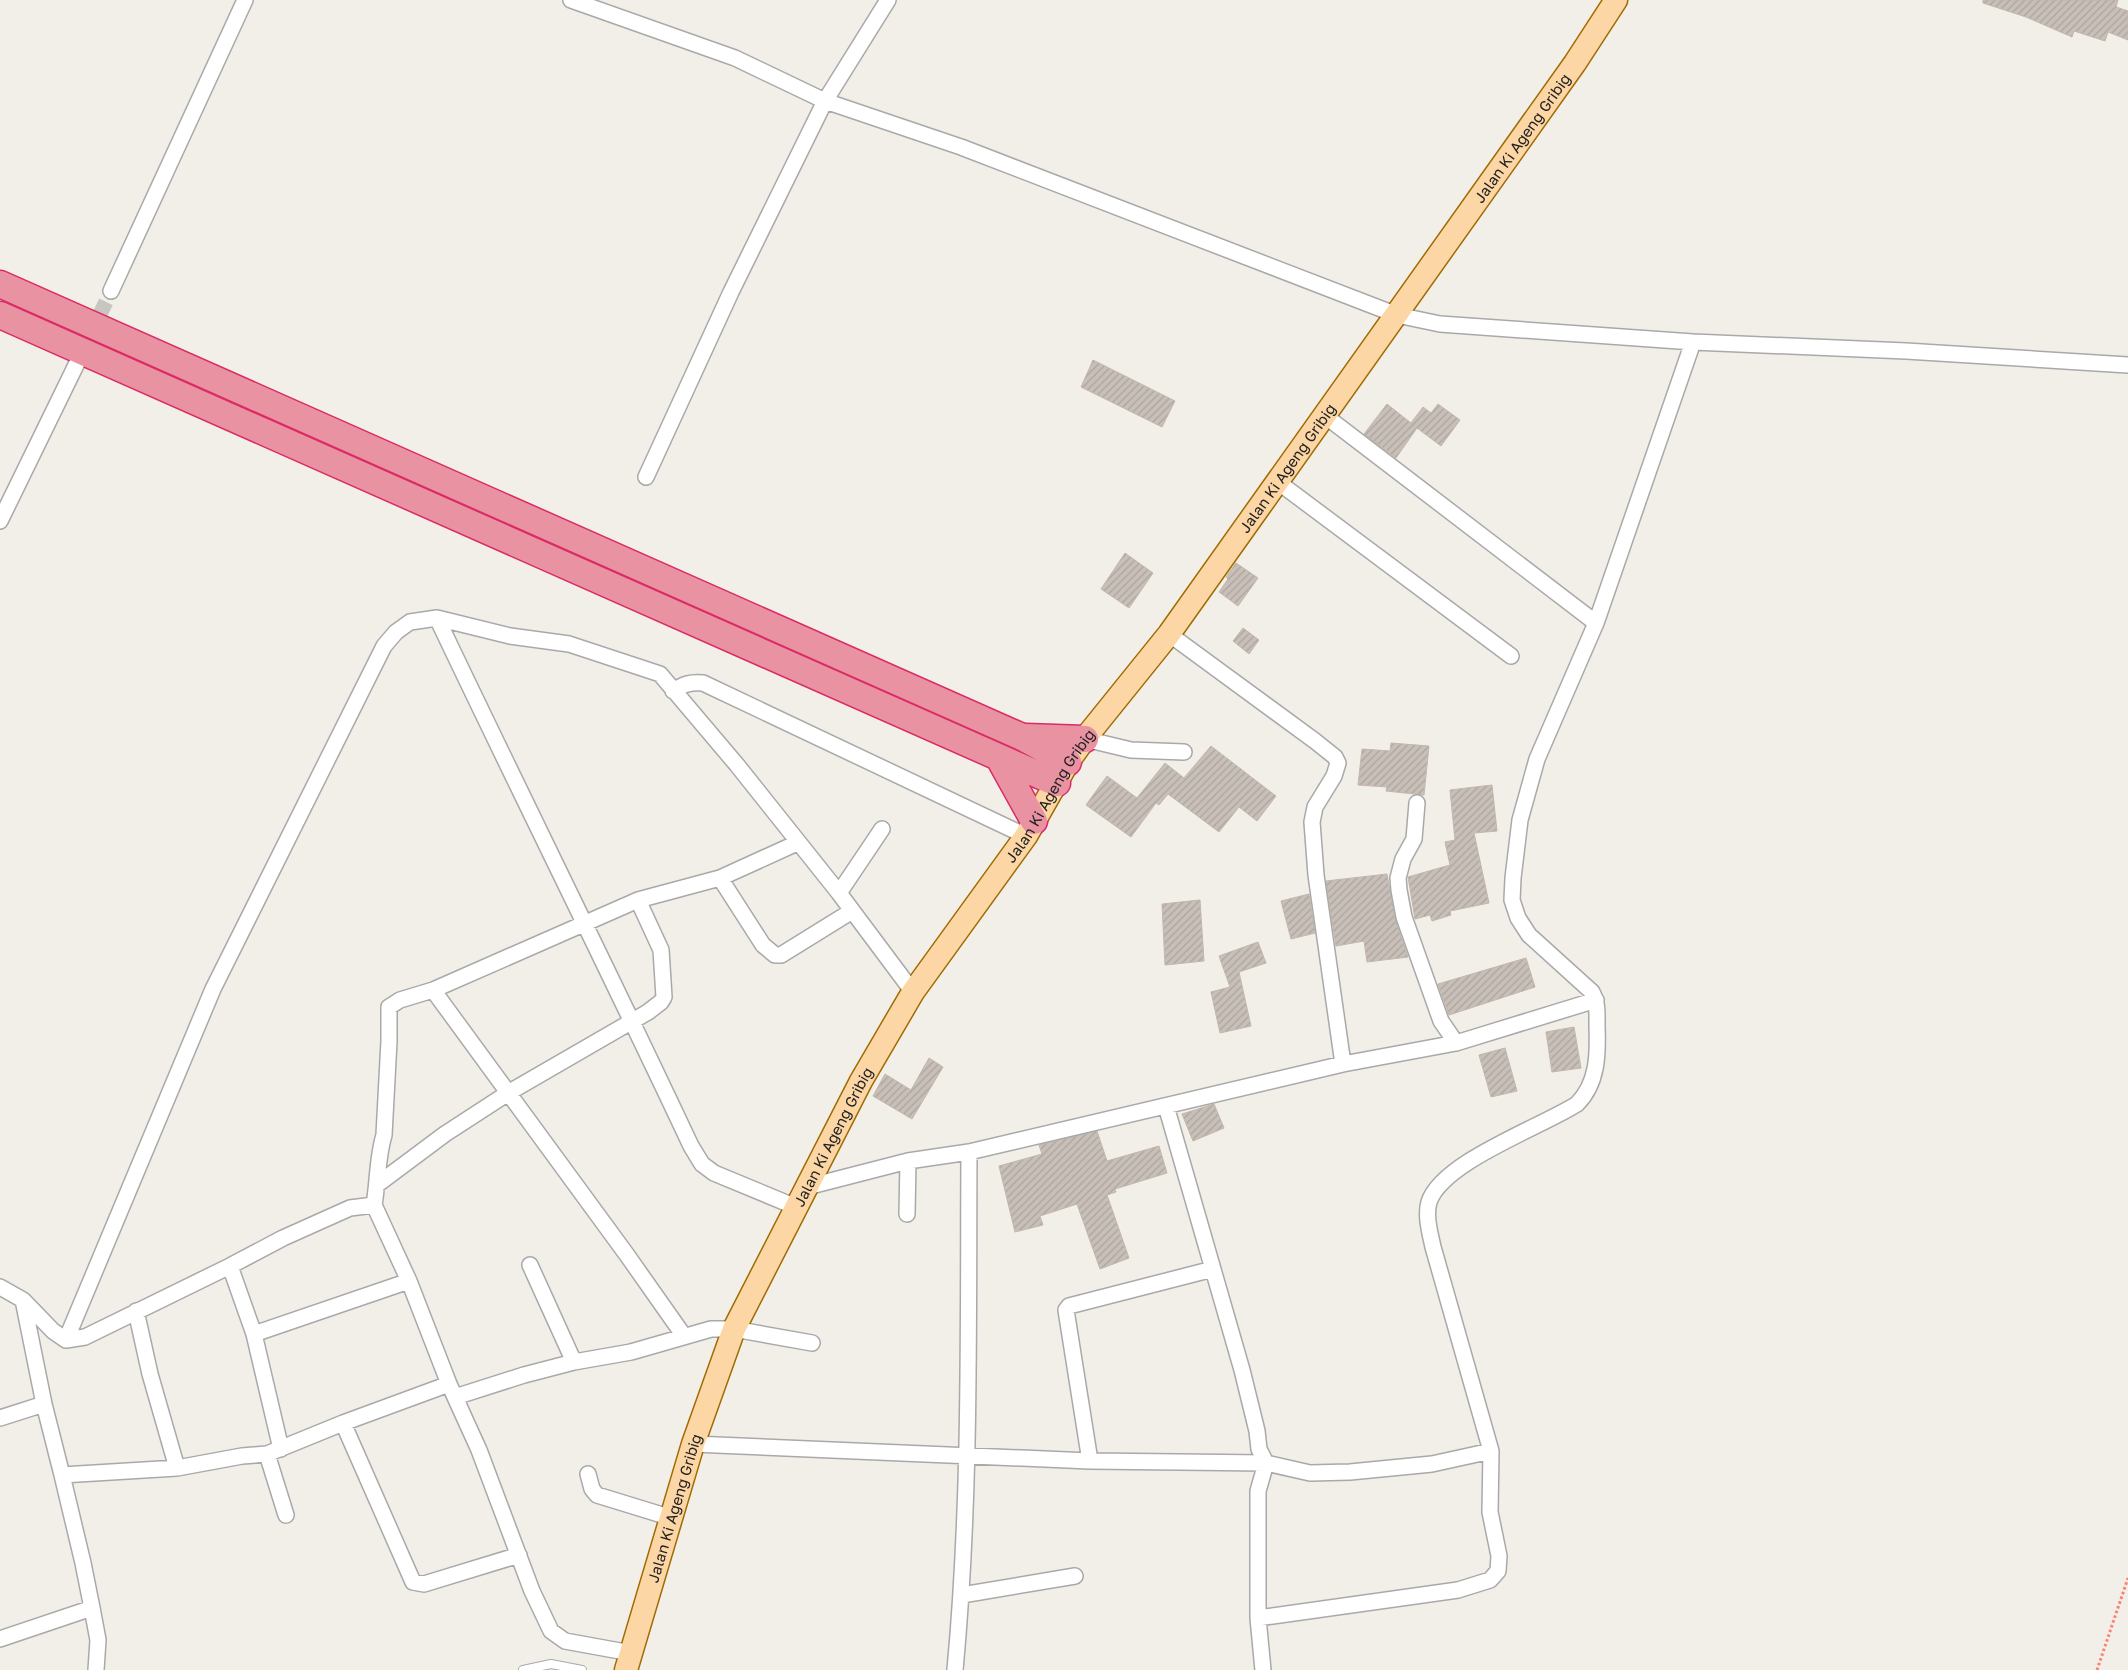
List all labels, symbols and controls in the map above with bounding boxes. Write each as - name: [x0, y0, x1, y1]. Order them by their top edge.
- street label: Jalan Ki Ageng Gribig: [1470, 70, 1574, 206]
- street label: Jalan Ki Ageng Gribig: [1235, 400, 1339, 536]
- street label: Jalan Ki Ageng Gribig: [1001, 725, 1098, 866]
- street label: Jalan Ki Ageng Gribig: [789, 1064, 876, 1209]
- street label: Jalan Ki Ageng Gribig: [643, 1431, 705, 1585]

